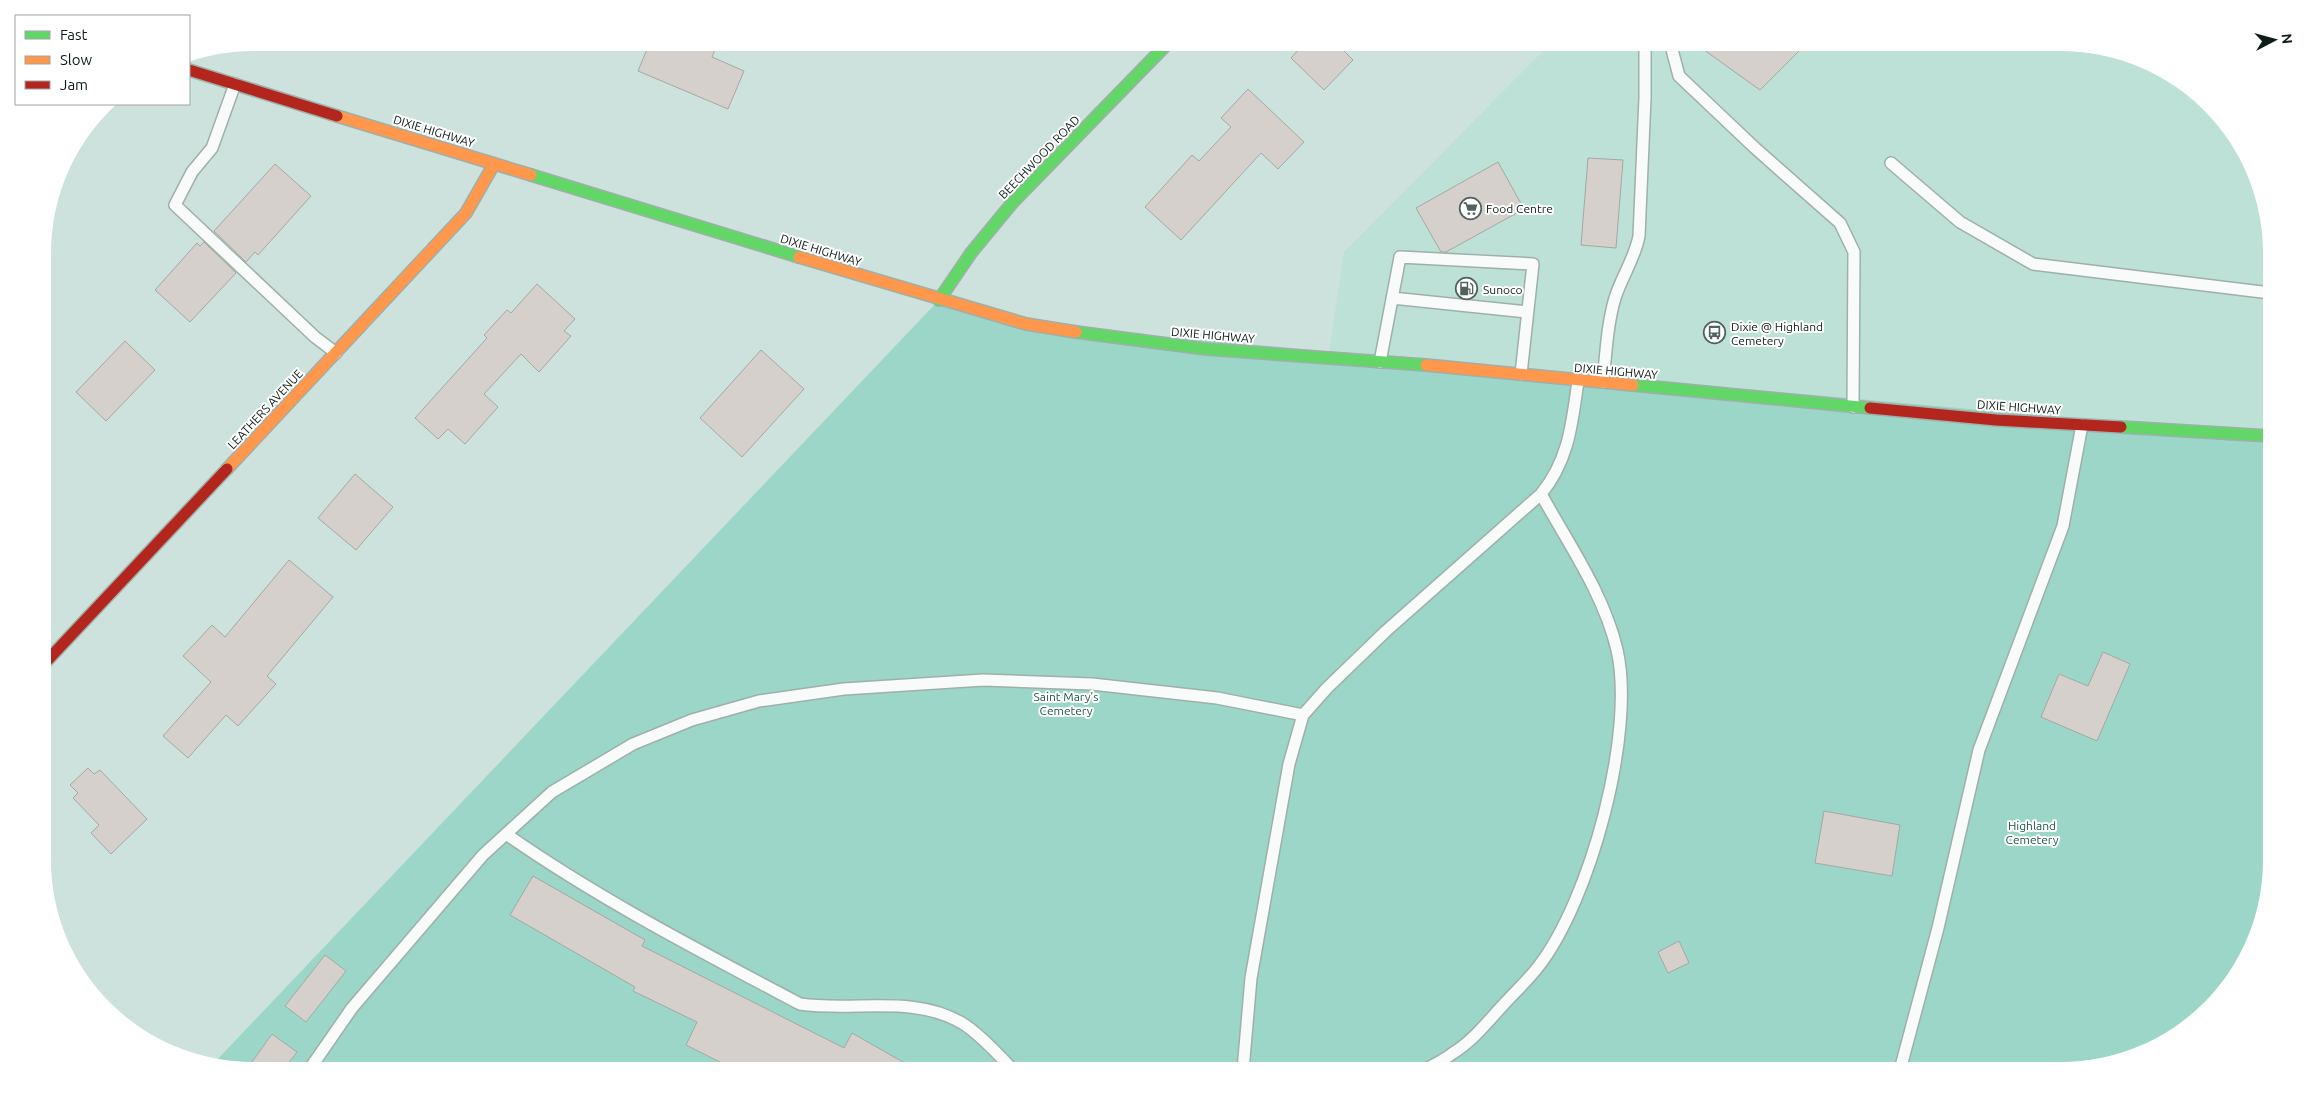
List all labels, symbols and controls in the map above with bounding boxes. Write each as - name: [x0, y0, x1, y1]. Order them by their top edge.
- legend: [15, 15, 190, 105]
- north arrow: [2249, 15, 2299, 65]
- text: Fast: [60, 26, 88, 43]
- text: N: [2278, 33, 2295, 45]
- text: Slow: [60, 51, 93, 68]
- text: Jam: [60, 76, 88, 93]
- street label: DIXIE HIGHWAY: [392, 112, 476, 150]
- street label: BEECHWOOD ROAD: [996, 113, 1082, 201]
- supermarket icon: Food Centre: [1458, 196, 1482, 220]
- place label: Food Centre: [1486, 202, 1553, 215]
- street label: DIXIE HIGHWAY: [779, 231, 863, 269]
- fuel station icon: Sunoco: [1455, 277, 1479, 301]
- place label: Sunoco: [1483, 283, 1523, 296]
- place label: Dixie @ Highland Cemetery: [1731, 320, 1823, 347]
- bus stop icon: Dixie @ Highland Cemetery: [1703, 321, 1727, 345]
- street label: DIXIE HIGHWAY: [1171, 325, 1256, 345]
- street label: DIXIE HIGHWAY: [1574, 361, 1659, 381]
- street label: LEATHERS AVENUE: [225, 367, 305, 451]
- street label: DIXIE HIGHWAY: [1977, 398, 2061, 416]
- park label: Saint Mary’s Cemetery: [1034, 690, 1098, 717]
- park label: Highland Cemetery: [2006, 819, 2059, 846]

